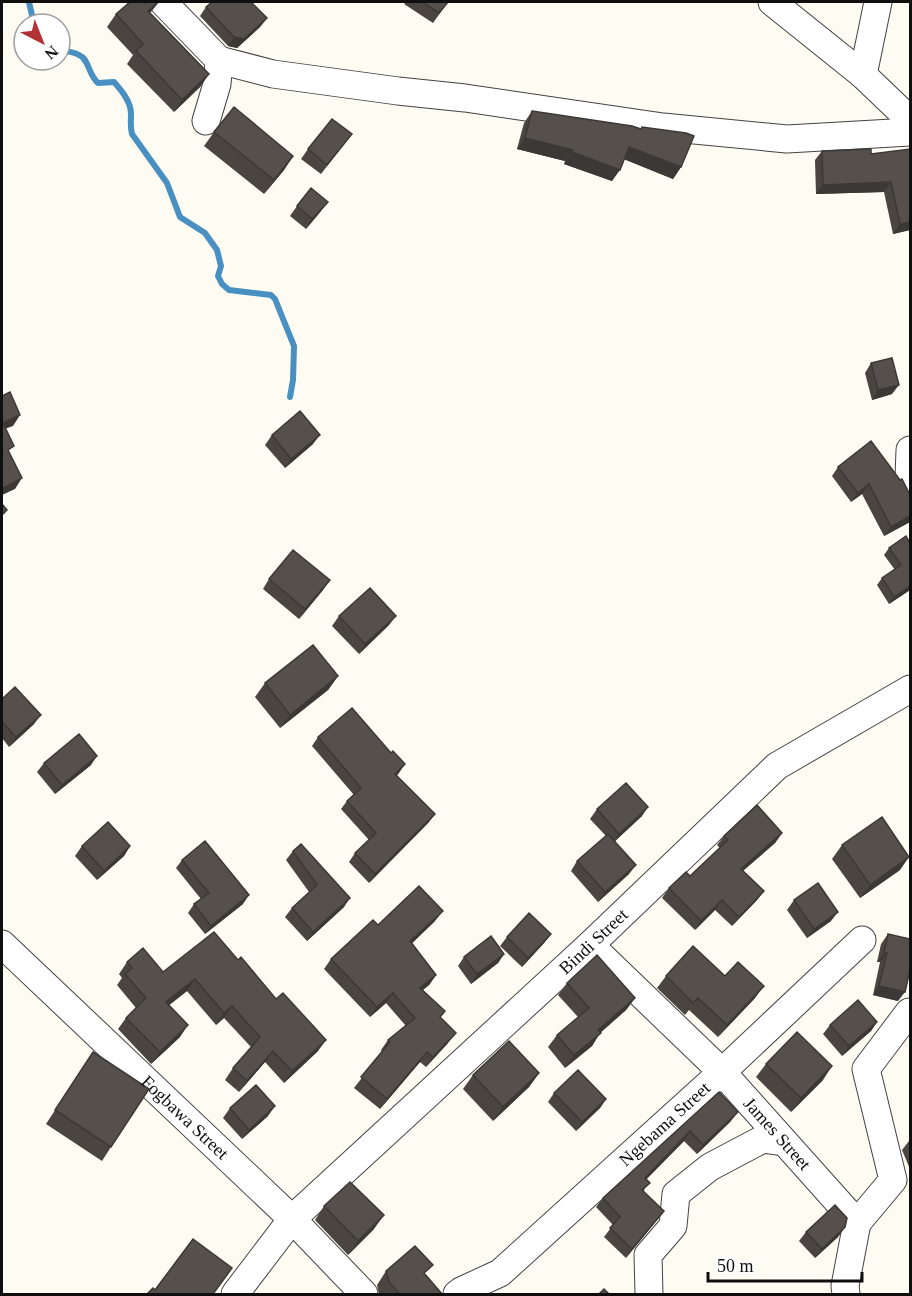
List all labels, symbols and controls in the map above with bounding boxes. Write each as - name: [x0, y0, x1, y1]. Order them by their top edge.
- north arrow: [12, 12, 72, 72]
- text: N: [41, 43, 62, 63]
- street label: Bindi Street: [555, 904, 632, 978]
- street label: Fogbawa Street: [137, 1071, 233, 1163]
- street label: Ngebama Street: [615, 1078, 714, 1170]
- street label: James Street: [740, 1093, 815, 1174]
- scale bar: [708, 1245, 862, 1283]
- text: 50 m: [717, 1256, 754, 1276]

